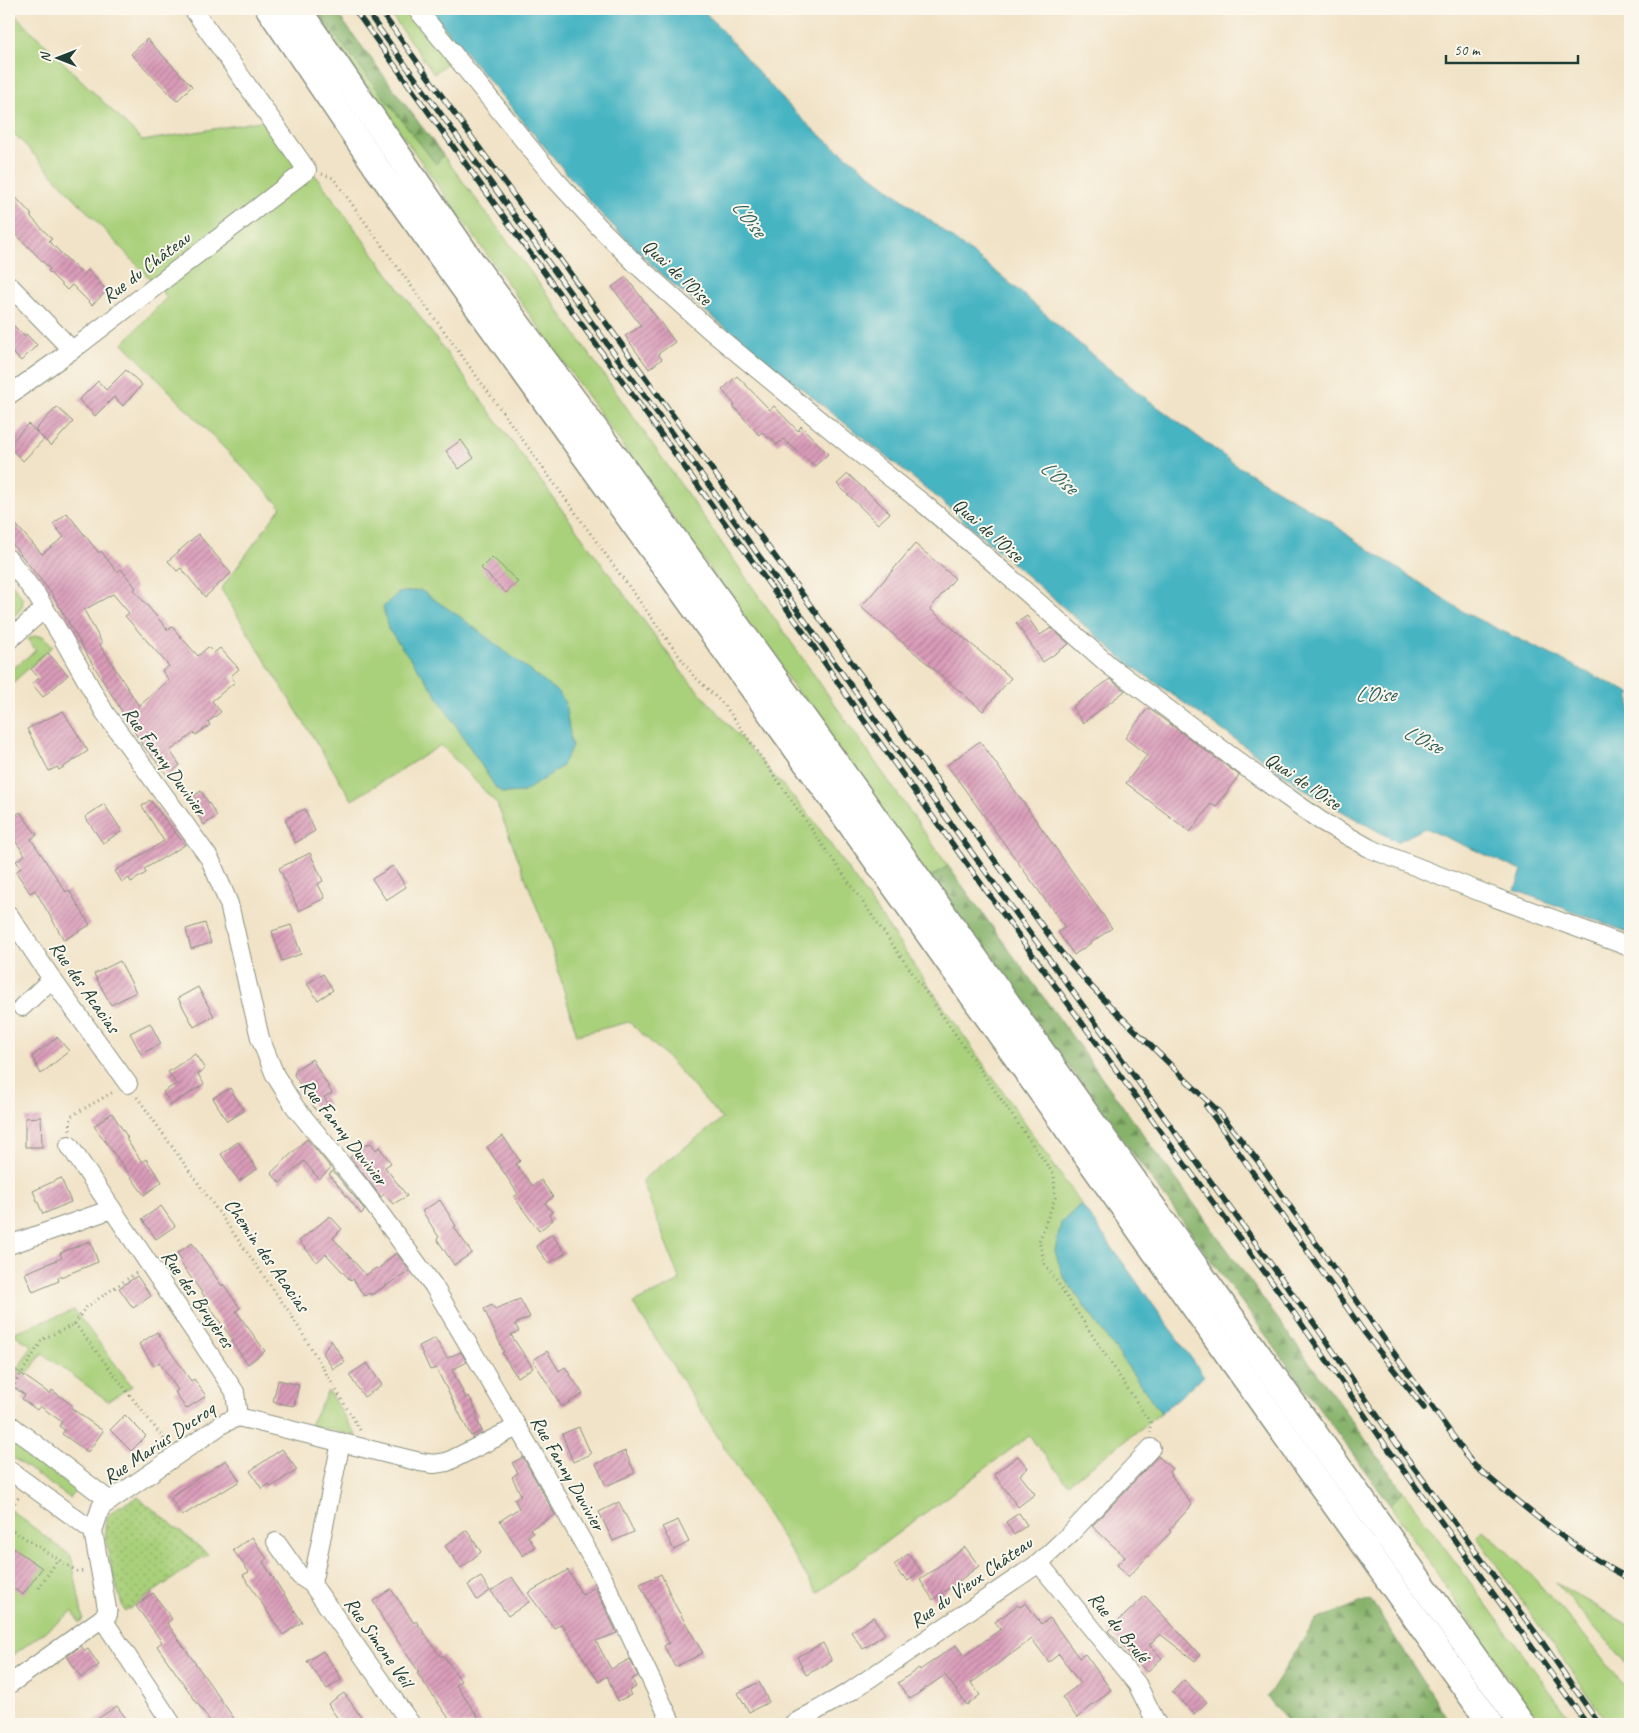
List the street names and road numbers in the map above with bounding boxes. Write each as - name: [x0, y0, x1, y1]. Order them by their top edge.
- street label: Rue du Château: [97, 225, 197, 309]
- street label: Quai de l'Oise: [637, 233, 718, 312]
- street label: Quai de l'Oise: [947, 492, 1030, 569]
- street label: Rue Fanny Duvivier: [117, 702, 214, 822]
- street label: Quai de l'Oise: [1260, 746, 1347, 816]
- street label: Rue des Acacias: [44, 936, 127, 1040]
- street label: Rue Fanny Duvivier: [294, 1074, 395, 1192]
- street label: Chemin des Acacias: [219, 1193, 317, 1318]
- street label: Rue des Bruyères: [156, 1245, 241, 1355]
- street label: Rue Marius Ducroq: [98, 1395, 222, 1490]
- street label: Rue Fanny Duvivier: [525, 1411, 612, 1537]
- street label: Rue du Vieux Château: [905, 1530, 1039, 1634]
- street label: Rue du Brulé: [1083, 1587, 1157, 1670]
- street label: Rue Simone Veil: [339, 1592, 421, 1695]

